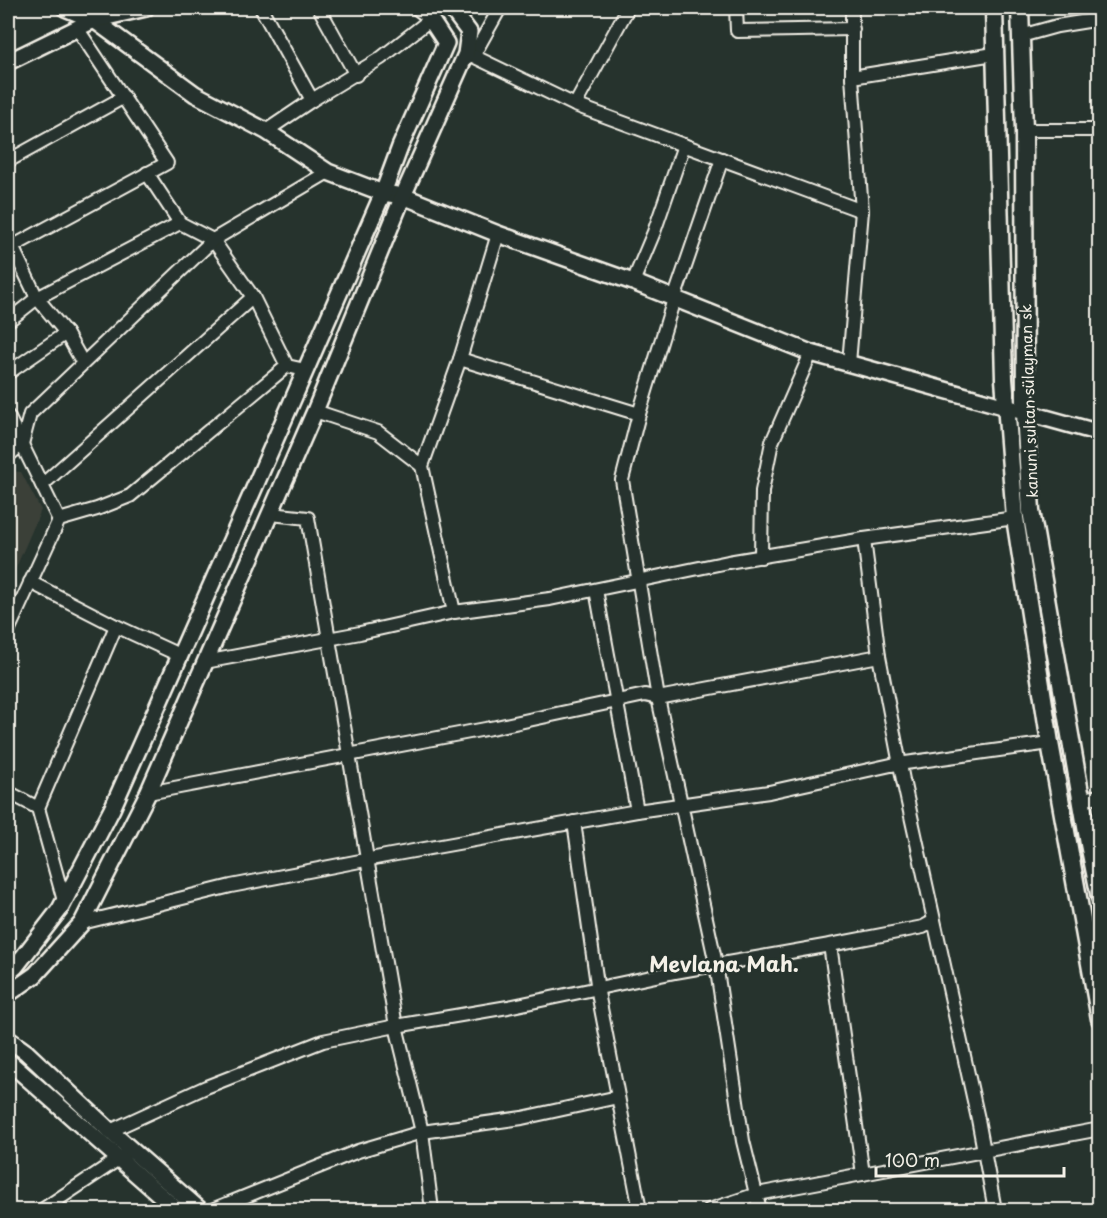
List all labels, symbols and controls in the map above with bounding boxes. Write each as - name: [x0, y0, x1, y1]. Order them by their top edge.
- street label: kanuni sultan sülayman sk: [1013, 304, 1043, 498]
- district label: Mevlana Mah.: [649, 947, 799, 979]
- scale bar: [876, 1140, 1064, 1178]
- text: 100 m: [885, 1146, 940, 1173]

